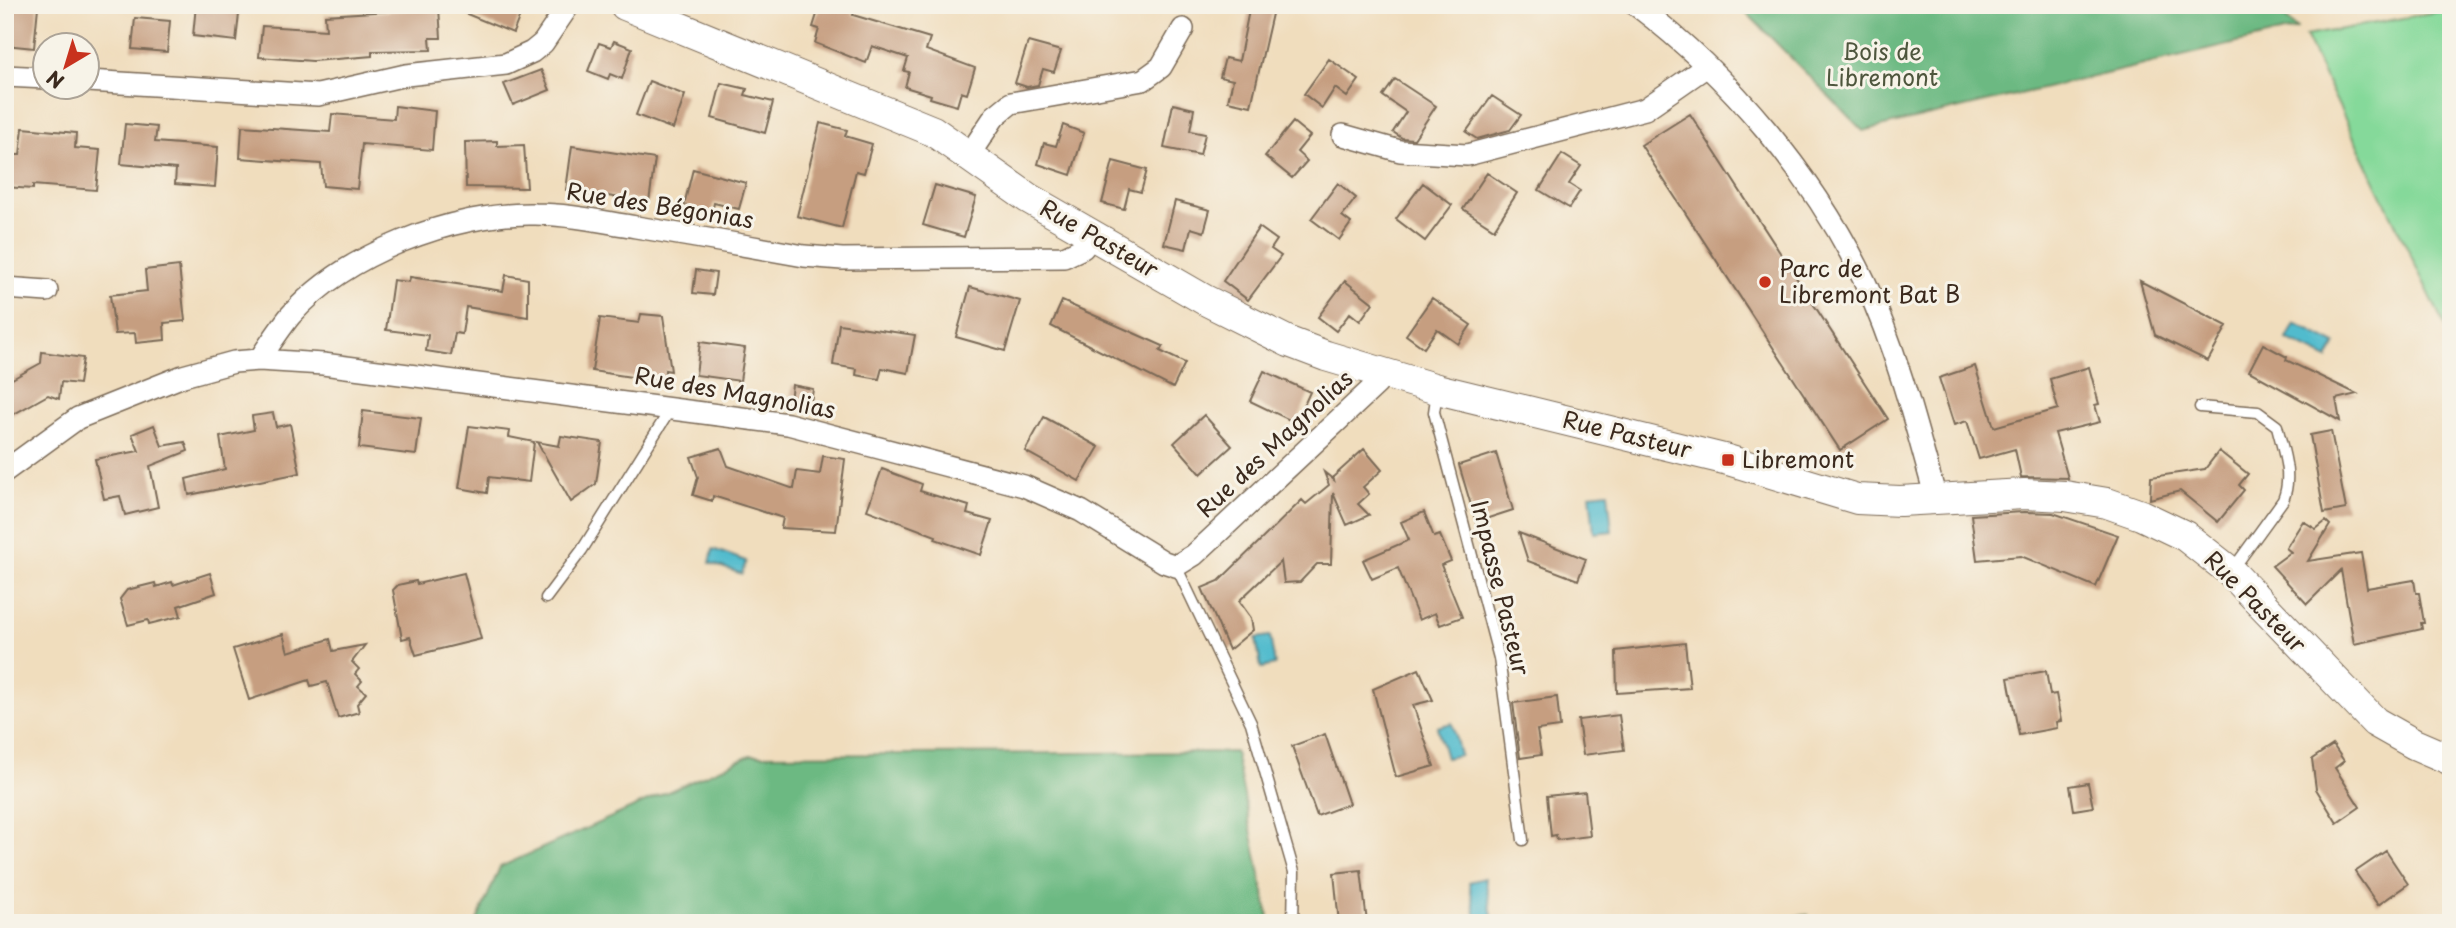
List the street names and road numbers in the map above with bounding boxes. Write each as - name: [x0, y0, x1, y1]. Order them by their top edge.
- street label: Rue des Bégonias: [564, 172, 756, 237]
- street label: Rue Pasteur: [1034, 190, 1166, 286]
- street label: Rue des Magnolias: [632, 357, 838, 426]
- street label: Rue des Magnolias: [1188, 361, 1360, 525]
- street label: Rue Pasteur: [1559, 401, 1696, 467]
- street label: Impasse Pasteur: [1463, 497, 1540, 679]
- street label: Rue Pasteur: [2197, 542, 2315, 660]

